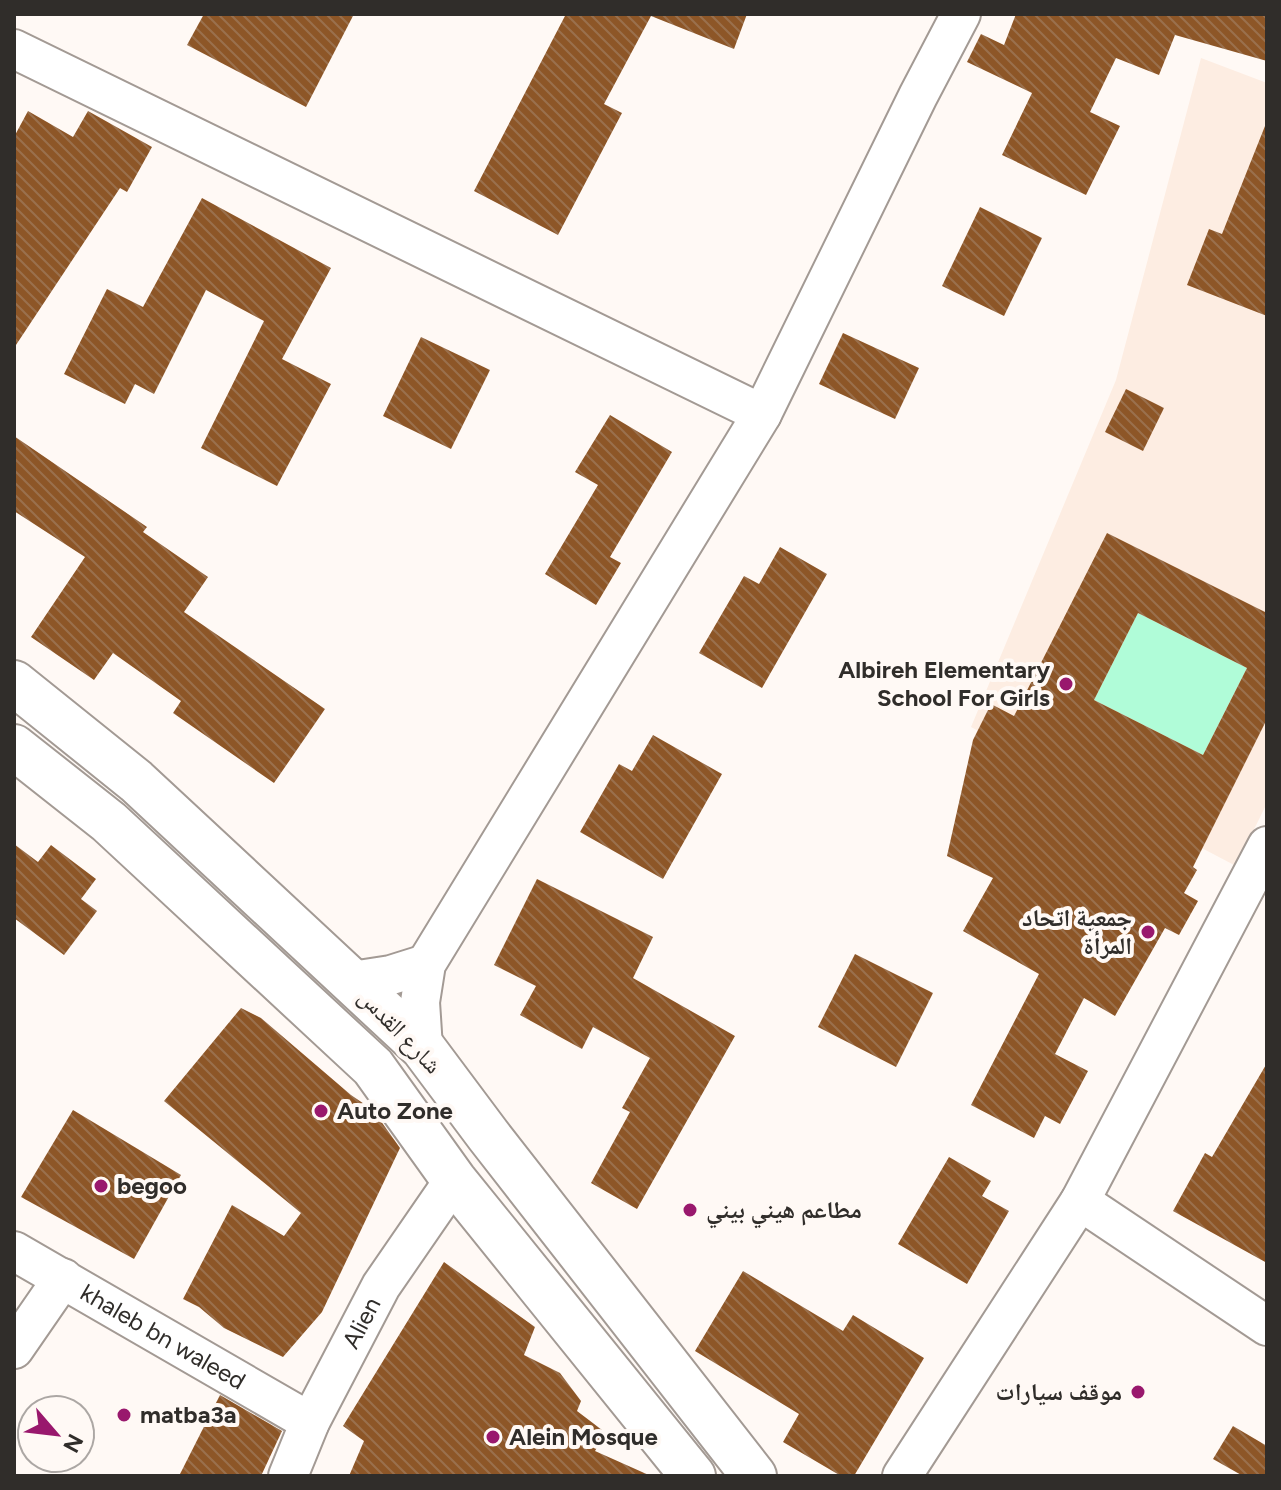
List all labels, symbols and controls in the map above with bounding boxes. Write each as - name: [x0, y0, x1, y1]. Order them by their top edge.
- place label: Albireh Elementary School For Girls: [838, 655, 1050, 712]
- marker: Albireh Elementary School For Girls: [1057, 675, 1075, 693]
- place label: جمعية اتحاد المرأة: [1022, 903, 1132, 960]
- marker: جمعية اتحاد المرأة: [1139, 923, 1157, 941]
- street label: شارع القدس: [352, 982, 448, 1080]
- place label: Auto Zone: [337, 1096, 453, 1125]
- marker: Auto Zone: [312, 1102, 330, 1120]
- place label: begoo: [117, 1171, 187, 1200]
- marker: begoo: [92, 1177, 110, 1195]
- place label: مطاعم هيني بيني: [706, 1195, 862, 1229]
- marker: مطاعم هيني بيني: [681, 1201, 699, 1219]
- street label: khaleb bn waleed: [76, 1278, 251, 1396]
- street label: Alien: [336, 1292, 387, 1353]
- place label: موقف سيارات: [995, 1377, 1122, 1406]
- marker: موقف سيارات: [1129, 1383, 1147, 1401]
- north arrow: [16, 1394, 96, 1474]
- place label: matba3a: [140, 1400, 237, 1429]
- marker: matba3a: [115, 1406, 133, 1424]
- place label: Alein Mosque: [509, 1422, 658, 1451]
- marker: Alein Mosque: [484, 1428, 502, 1446]
- text: N: [57, 1429, 89, 1457]

